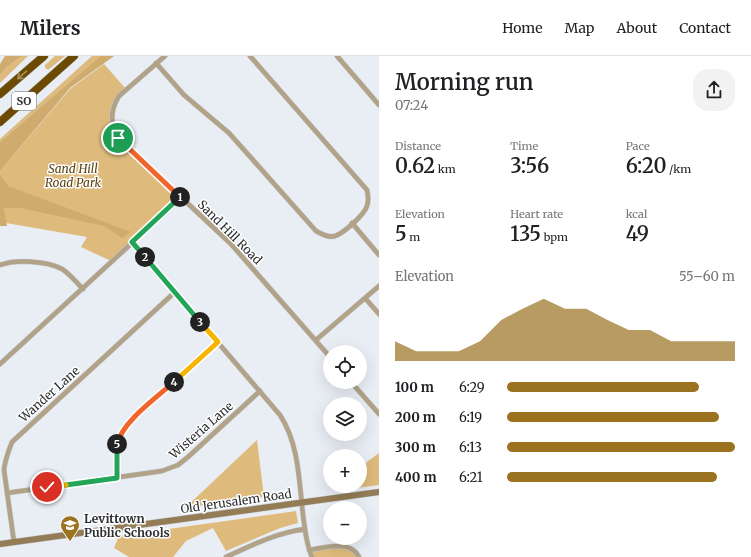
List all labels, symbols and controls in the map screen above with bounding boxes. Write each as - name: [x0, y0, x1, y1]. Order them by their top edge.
- text: Milers: [20, 16, 81, 40]
- text: Home: [502, 19, 543, 37]
- text: Map: [565, 19, 594, 37]
- text: About: [616, 19, 657, 37]
- text: Contact: [679, 19, 731, 37]
- text: Morning run: [395, 68, 534, 96]
- button: share: [693, 69, 735, 111]
- one-way arrow: [17, 70, 27, 79]
- road number: SO: [12, 92, 36, 110]
- text: 07:24: [395, 97, 428, 114]
- pin: [101, 121, 135, 155]
- icon: arrive: [107, 127, 129, 149]
- text: Distance: [395, 139, 441, 153]
- text: Time: [510, 139, 538, 153]
- text: Pace: [626, 139, 650, 153]
- text: 0.62: [395, 153, 435, 178]
- text: 3:56: [510, 153, 549, 178]
- text: 6:20: [626, 153, 666, 178]
- park label: Sand Hill Road Park: [45, 161, 102, 190]
- text: km: [435, 162, 456, 176]
- text: /km: [666, 162, 691, 176]
- pin: 1: [170, 187, 190, 207]
- text: 1: [177, 190, 183, 204]
- street label: Sand Hill Road: [195, 197, 265, 267]
- text: Elevation: [395, 207, 445, 221]
- text: Heart rate: [510, 207, 563, 221]
- text: kcal: [626, 207, 647, 221]
- text: 5: [395, 221, 407, 246]
- text: 135: [510, 221, 541, 246]
- text: 49: [626, 221, 649, 246]
- text: m: [407, 230, 420, 244]
- text: bpm: [541, 230, 568, 244]
- pin: 2: [135, 247, 155, 267]
- text: 2: [142, 250, 148, 264]
- text: Elevation: [395, 268, 454, 285]
- text: 55–60 m: [679, 268, 735, 285]
- pin: 3: [190, 312, 210, 332]
- text: 3: [197, 315, 203, 329]
- map controls: [323, 345, 367, 545]
- button: locate: [323, 345, 367, 389]
- street label: Wander Lane: [15, 363, 82, 426]
- pin: 4: [164, 372, 184, 392]
- text: 4: [171, 375, 178, 389]
- text: 100 m: [395, 379, 434, 396]
- text: 6:29: [459, 379, 485, 396]
- button: layers: [323, 397, 367, 441]
- street label: Wisteria Lane: [165, 398, 236, 462]
- text: 200 m: [395, 409, 436, 426]
- text: 6:19: [459, 409, 482, 426]
- pin: 5: [107, 434, 127, 454]
- text: 5: [114, 437, 120, 451]
- text: 300 m: [395, 439, 436, 456]
- text: 6:13: [459, 439, 482, 456]
- button: +: [323, 449, 367, 493]
- text: 400 m: [395, 469, 437, 486]
- text: 6:21: [459, 469, 483, 486]
- pin: [30, 470, 64, 504]
- icon: check: [36, 476, 58, 498]
- street label: Old Jerusalem Road: [179, 486, 293, 516]
- button: −: [323, 501, 367, 545]
- place label: Levittown Public Schools: [84, 511, 170, 540]
- school or university icon: Levittown Public Schools: [59, 514, 81, 542]

